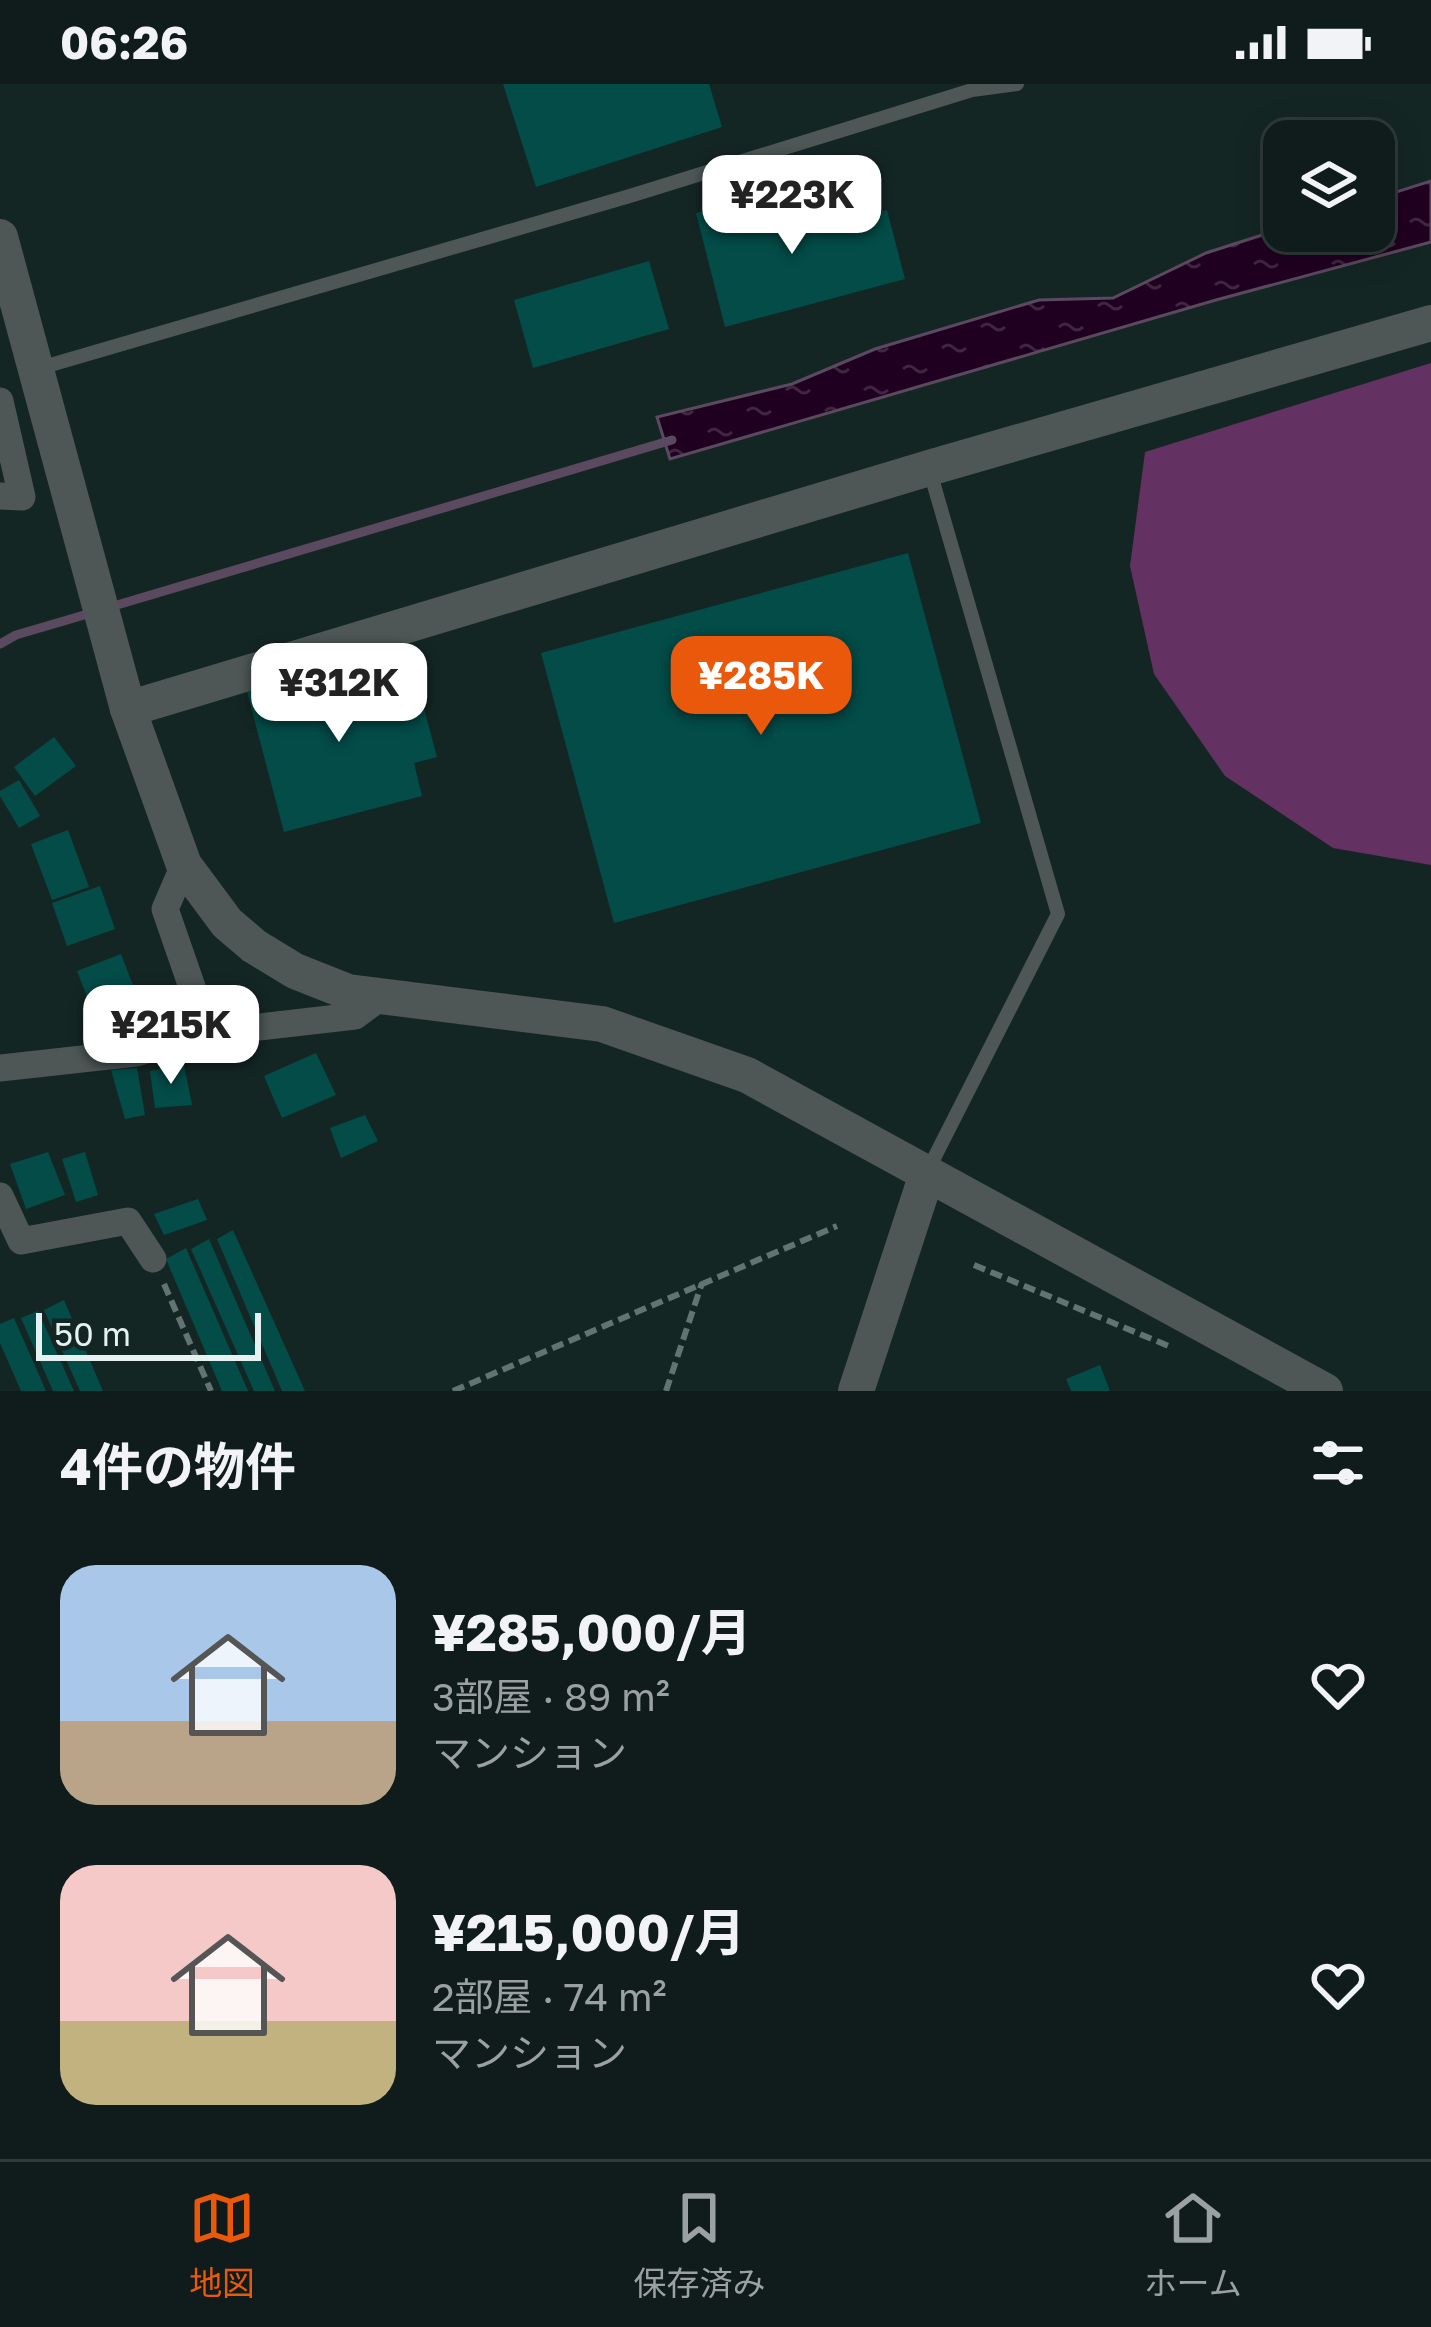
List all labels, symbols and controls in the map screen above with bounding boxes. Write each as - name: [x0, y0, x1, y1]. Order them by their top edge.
- text: 06:26: [60, 15, 188, 69]
- map controls: [1263, 120, 1395, 252]
- button: layers: [1263, 120, 1395, 252]
- pin: ¥223K: [708, 155, 876, 257]
- text: ¥223K: [729, 170, 855, 217]
- pin: ¥285K: [677, 636, 845, 738]
- pin: ¥312K: [255, 643, 423, 745]
- text: ¥285K: [698, 651, 824, 698]
- text: ¥312K: [278, 658, 400, 705]
- pin: ¥215K: [87, 985, 255, 1087]
- text: ¥215K: [110, 1000, 232, 1047]
- scale bar: [36, 1307, 261, 1360]
- text: 50 m: [54, 1314, 131, 1353]
- icon: filters: [1305, 1430, 1371, 1496]
- text: 4件の物件: [60, 1435, 296, 1496]
- text: ¥285,000/月: [432, 1601, 752, 1662]
- icon: home: [156, 1613, 300, 1757]
- icon: heart: [1305, 1652, 1371, 1718]
- text: 3部屋 · 89 m²: [432, 1673, 670, 1720]
- text: マンション: [432, 1729, 627, 1776]
- text: ¥215,000/月: [432, 1901, 745, 1962]
- icon: home: [156, 1913, 300, 2057]
- icon: heart: [1305, 1952, 1371, 2018]
- text: 2部屋 · 74 m²: [432, 1973, 667, 2020]
- text: マンション: [432, 2029, 627, 2076]
- tab: 地図: [189, 2185, 255, 2305]
- tab: 保存済み: [633, 2185, 765, 2305]
- tab: ホーム: [1144, 2185, 1242, 2305]

